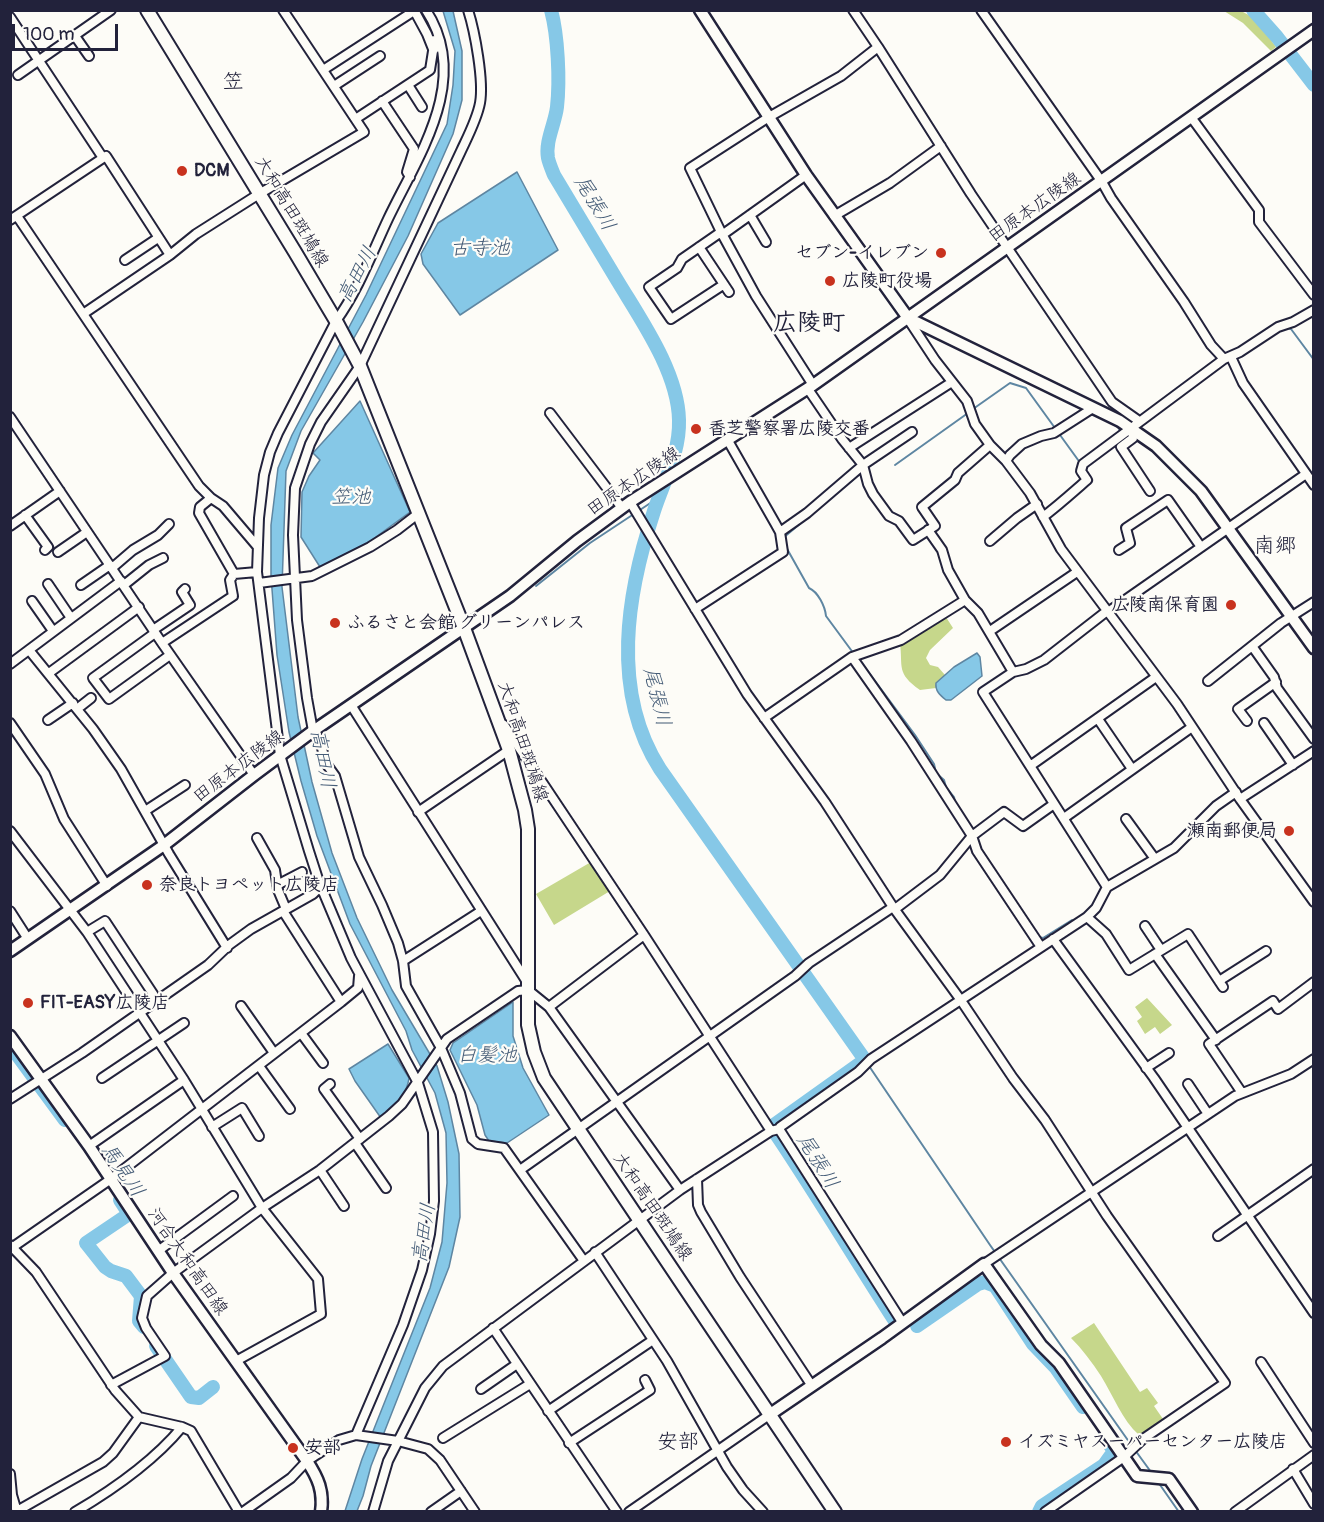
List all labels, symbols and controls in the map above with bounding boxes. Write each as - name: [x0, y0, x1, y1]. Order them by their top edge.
- scale bar: [15, 12, 122, 50]
- text: 100 m: [23, 23, 75, 46]
- district label: 笠: [223, 70, 243, 96]
- street label: 大和高田斑鳩線: [249, 152, 333, 272]
- place label: DCM: [194, 160, 229, 182]
- marker: DCM: [175, 164, 189, 178]
- street label: 田原本広陵線: [985, 168, 1085, 248]
- water label: 尾張川: [568, 172, 620, 236]
- water label: 古寺池: [450, 237, 510, 261]
- place label: セブン-イレブン: [795, 242, 929, 264]
- water label: 高田川: [333, 243, 383, 307]
- marker: セブン-イレブン: [934, 246, 948, 260]
- place label: 広陵町役場: [842, 270, 932, 292]
- marker: 広陵町役場: [823, 274, 837, 288]
- district label: 広陵町: [773, 310, 845, 338]
- place label: 香芝警察署広陵交番: [708, 418, 870, 440]
- marker: 香芝警察署広陵交番: [689, 422, 703, 436]
- street label: 田原本広陵線: [583, 443, 685, 521]
- water label: 笠池: [331, 486, 371, 510]
- district label: 南郷: [1254, 534, 1296, 560]
- place label: 広陵南保育園: [1111, 594, 1219, 616]
- marker: 広陵南保育園: [1224, 598, 1238, 612]
- place label: ふるさと会館 グリーンパレス: [347, 612, 585, 634]
- marker: ふるさと会館 グリーンパレス: [328, 616, 342, 630]
- water label: 尾張川: [637, 665, 675, 729]
- street label: 大和高田斑鳩線: [492, 679, 552, 805]
- street label: 田原本広陵線: [189, 726, 289, 808]
- water label: 高田川: [304, 727, 340, 791]
- place label: 瀬南郵便局: [1187, 820, 1277, 842]
- marker: 瀬南郵便局: [1282, 824, 1296, 838]
- place label: 奈良トヨペット広陵店: [159, 874, 339, 896]
- marker: 奈良トヨペット広陵店: [140, 878, 154, 892]
- place label: FIT-EASY広陵店: [40, 992, 170, 1014]
- marker: FIT-EASY広陵店: [21, 996, 35, 1010]
- water label: 白髪池: [457, 1044, 517, 1068]
- water label: 尾張川: [791, 1130, 843, 1194]
- water label: 馬見川: [95, 1139, 149, 1203]
- street label: 大和高田斑鳩線: [608, 1149, 696, 1265]
- water label: 高田川: [408, 1201, 442, 1265]
- street label: 河合大和高田線: [142, 1204, 232, 1320]
- district label: 安部: [657, 1430, 699, 1456]
- place label: イズミヤスーパーセンター広陵店: [1018, 1431, 1287, 1453]
- marker: イズミヤスーパーセンター広陵店: [999, 1435, 1013, 1449]
- place label: 安部: [305, 1437, 341, 1459]
- marker: 安部: [286, 1441, 300, 1455]

